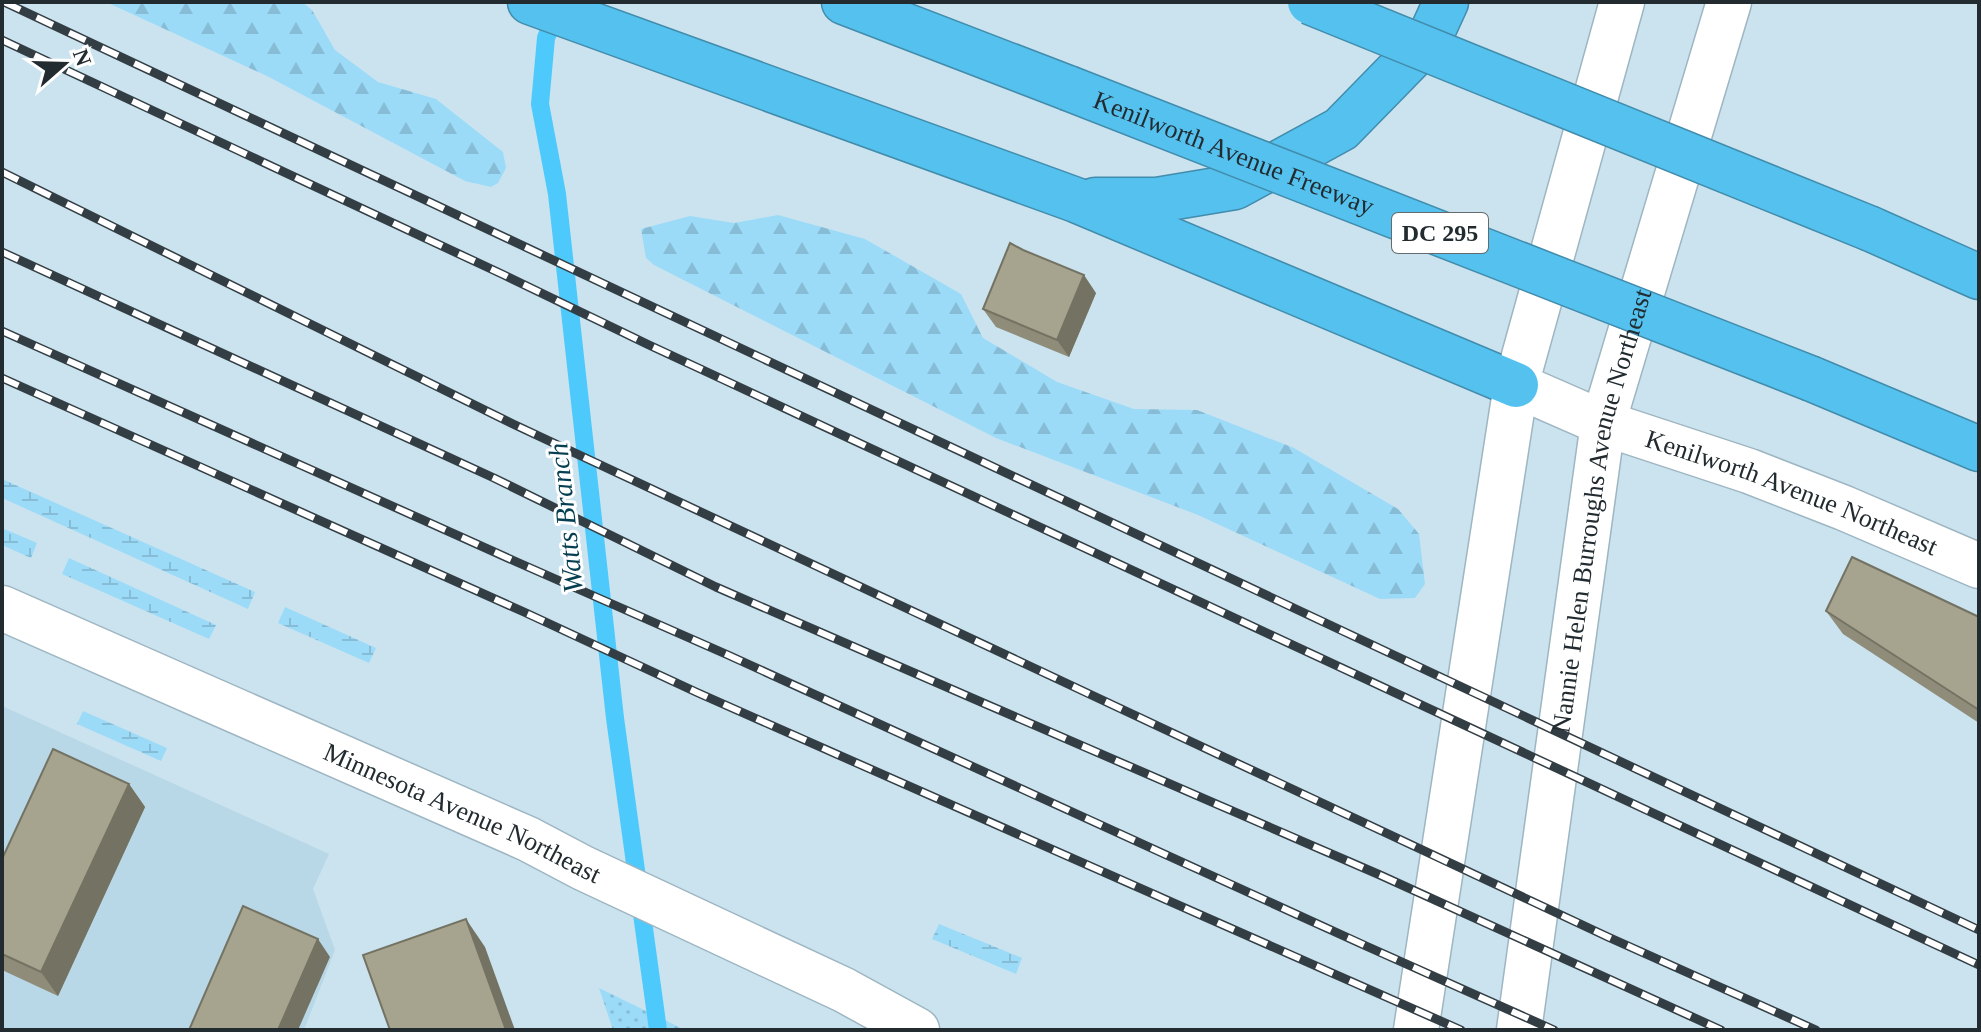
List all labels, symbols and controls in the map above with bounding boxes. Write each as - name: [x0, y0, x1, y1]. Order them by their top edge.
- north arrow: [24, 24, 104, 104]
- text: N: [68, 46, 97, 69]
- street label: Kenilworth Avenue Freeway: [1089, 85, 1378, 221]
- road number: DC 295: [1392, 213, 1488, 253]
- street label: Nannie Helen Burroughs Avenue Northeast: [1546, 285, 1657, 735]
- street label: Kenilworth Avenue Northeast: [1642, 424, 1943, 562]
- water label: Watts Branch: [542, 441, 589, 594]
- street label: Minnesota Avenue Northeast: [319, 737, 606, 890]

